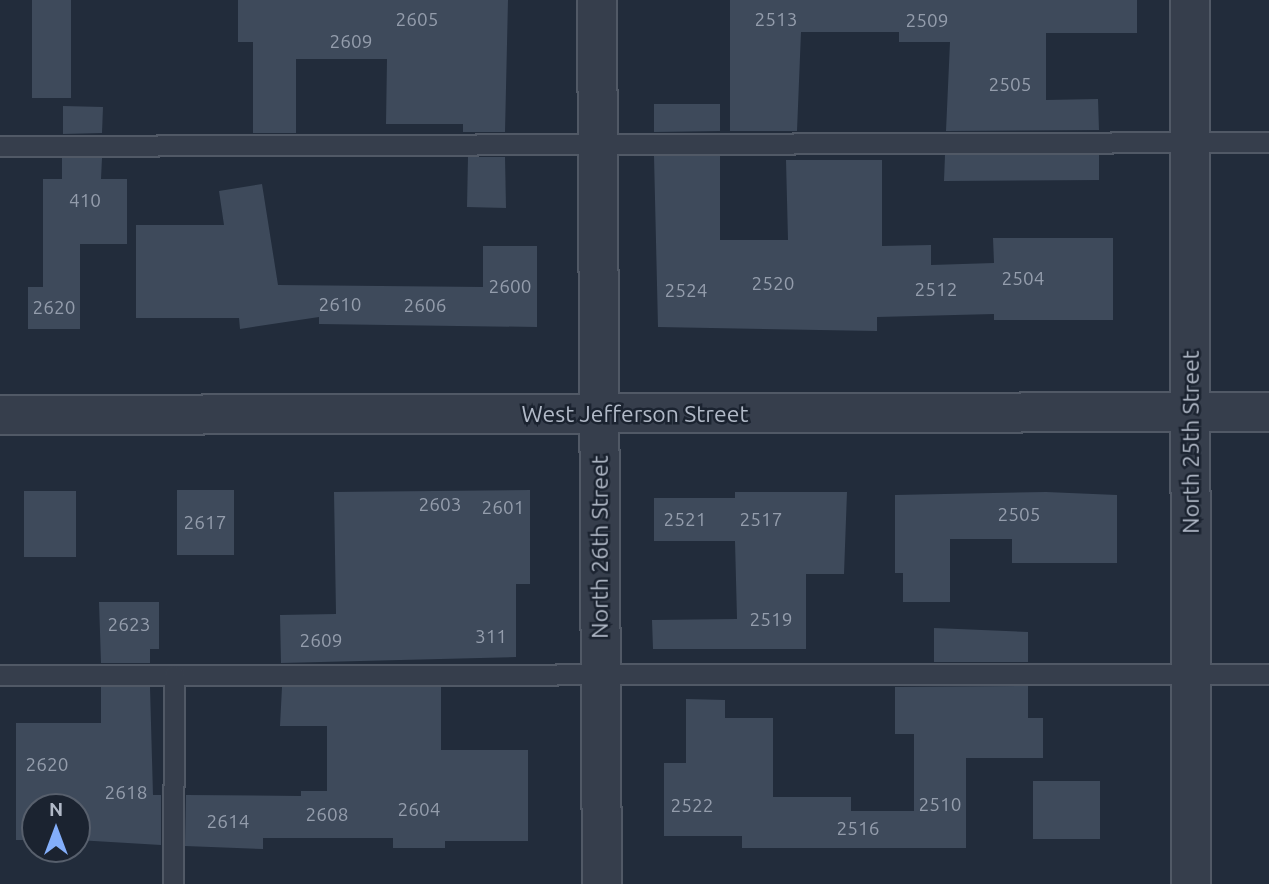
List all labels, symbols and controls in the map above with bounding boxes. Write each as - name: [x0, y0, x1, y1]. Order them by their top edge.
- house number: 2605: [396, 9, 438, 31]
- house number: 2513: [755, 9, 797, 31]
- house number: 2509: [906, 10, 948, 32]
- house number: 2609: [330, 31, 372, 53]
- house number: 2505: [989, 74, 1031, 96]
- house number: 410: [69, 190, 101, 212]
- house number: 2504: [1002, 268, 1044, 290]
- house number: 2520: [752, 273, 794, 295]
- house number: 2600: [489, 276, 531, 298]
- house number: 2512: [915, 279, 957, 301]
- house number: 2524: [665, 280, 707, 302]
- house number: 2610: [319, 294, 361, 316]
- house number: 2606: [404, 295, 446, 317]
- house number: 2620: [33, 297, 75, 319]
- street label: North 25th Street: [1177, 350, 1205, 534]
- street label: West Jefferson Street: [522, 400, 748, 428]
- street label: North 26th Street: [586, 455, 614, 639]
- house number: 2603: [419, 494, 461, 516]
- house number: 2601: [482, 497, 524, 519]
- house number: 2505: [998, 504, 1040, 526]
- house number: 2521: [664, 509, 706, 531]
- house number: 2517: [740, 509, 782, 531]
- house number: 2617: [184, 512, 226, 534]
- house number: 2519: [750, 609, 792, 631]
- house number: 2623: [108, 614, 150, 636]
- house number: 311: [475, 626, 507, 648]
- house number: 2609: [300, 630, 342, 652]
- house number: 2620: [26, 754, 68, 776]
- house number: 2618: [105, 782, 147, 804]
- north arrow: [21, 793, 91, 863]
- house number: 2510: [919, 794, 961, 816]
- house number: 2522: [671, 795, 713, 817]
- text: N: [49, 798, 63, 820]
- house number: 2604: [398, 799, 440, 821]
- house number: 2608: [306, 804, 348, 826]
- house number: 2614: [207, 811, 249, 833]
- house number: 2516: [837, 818, 879, 840]

